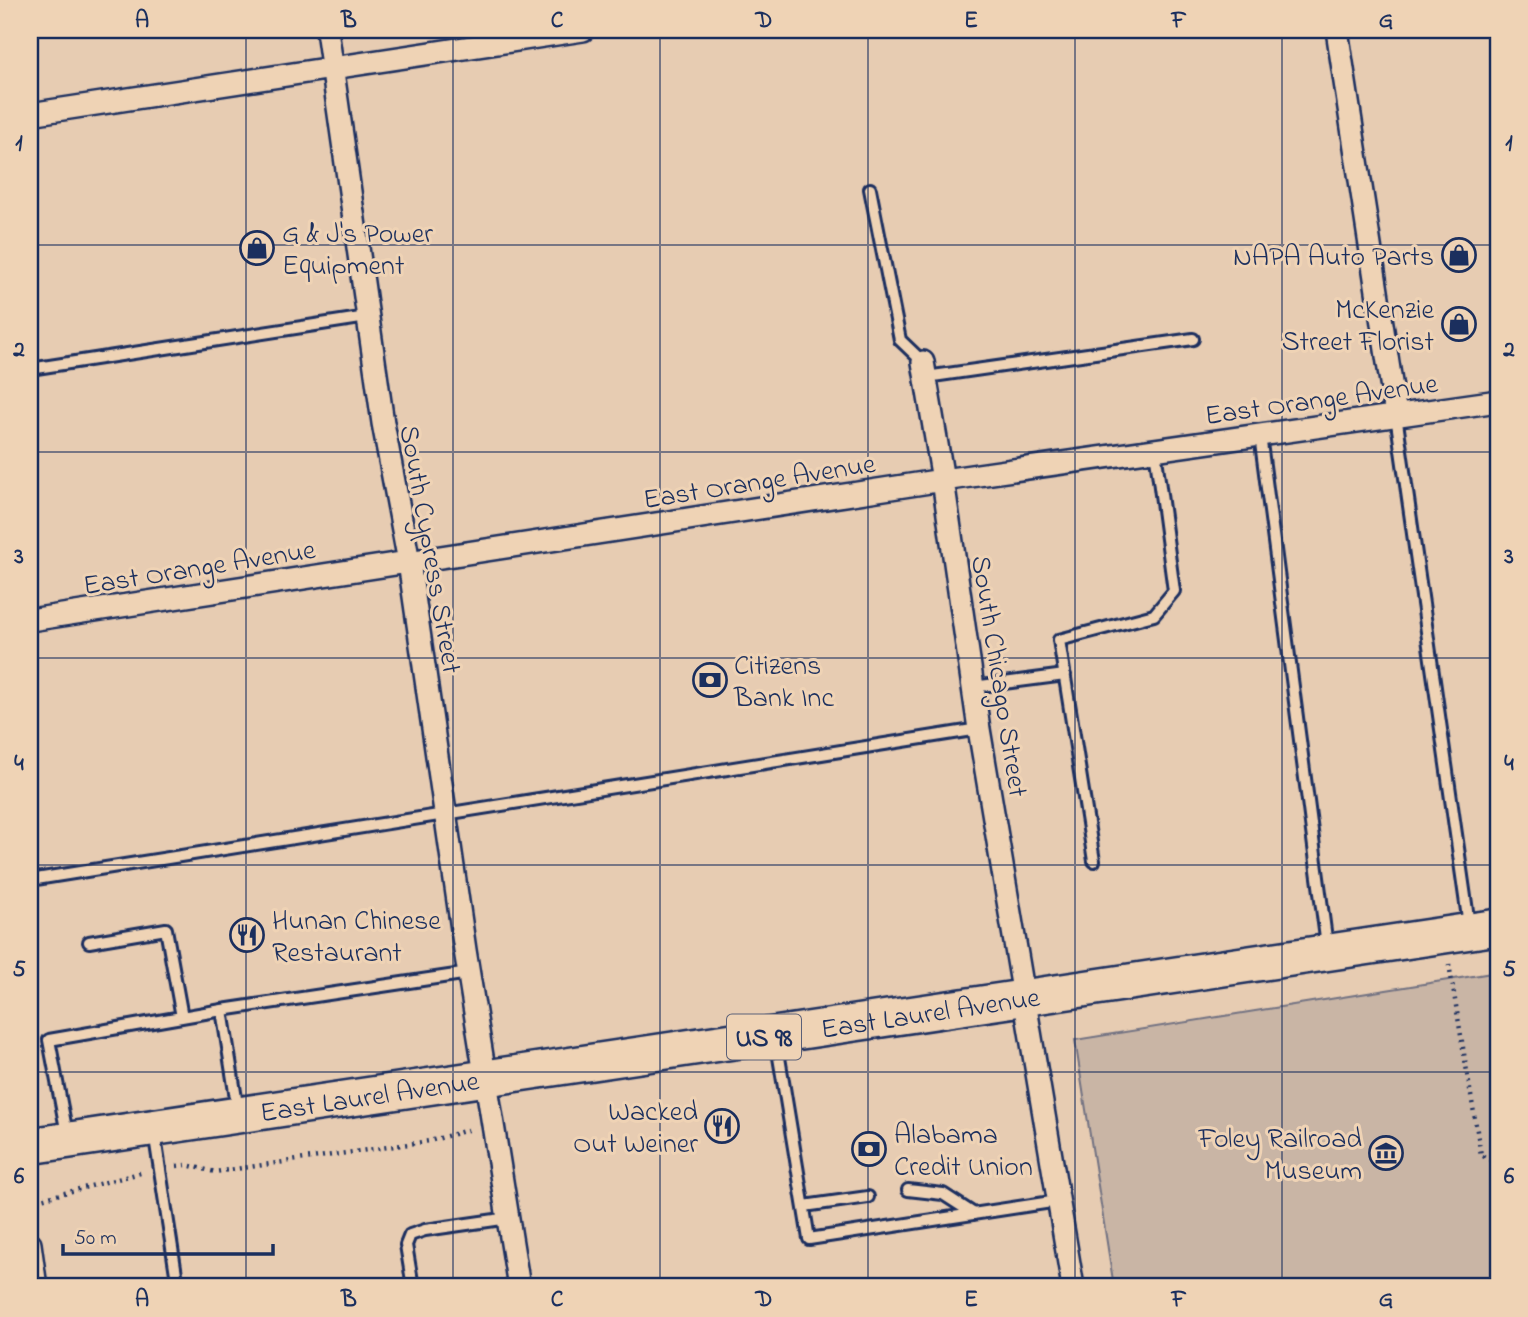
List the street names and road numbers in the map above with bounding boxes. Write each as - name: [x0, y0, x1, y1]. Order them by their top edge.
- street label: East Orange Avenue: [1202, 365, 1441, 438]
- street label: South Cypress Street: [387, 422, 471, 677]
- street label: East Orange Avenue: [640, 445, 879, 522]
- street label: East Orange Avenue: [80, 531, 319, 608]
- street label: South Chicago Street: [958, 553, 1037, 800]
- street label: East Laurel Avenue: [818, 979, 1043, 1052]
- road number: US 98: [727, 1014, 801, 1060]
- street label: East Laurel Avenue: [257, 1062, 483, 1135]

